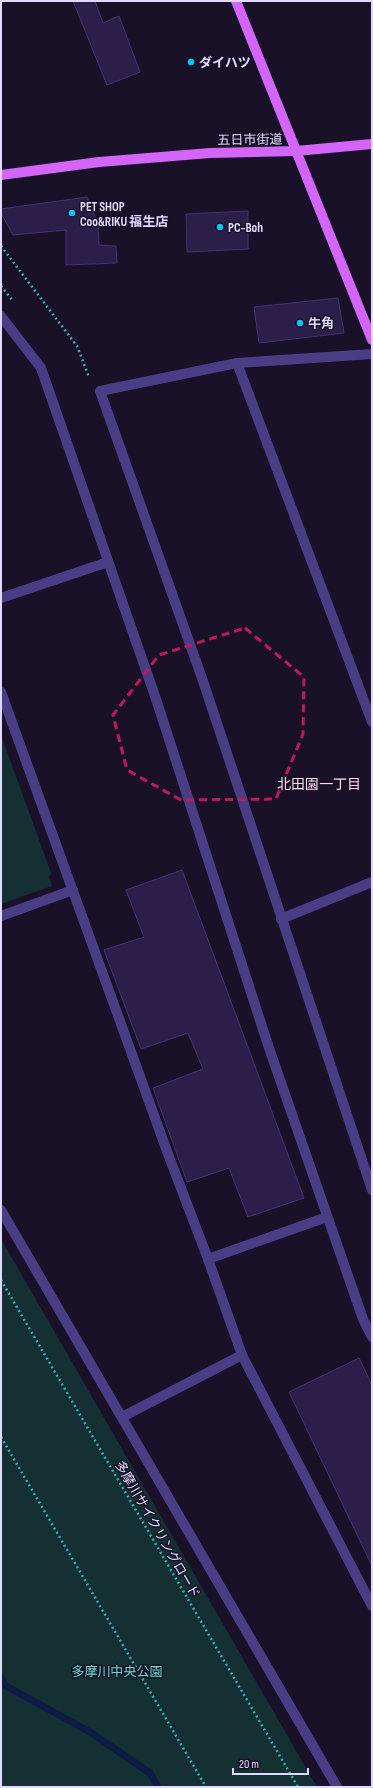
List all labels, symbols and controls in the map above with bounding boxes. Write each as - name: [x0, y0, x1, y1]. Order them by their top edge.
- place label: ダイハツ: [199, 55, 251, 71]
- marker: ダイハツ: [186, 57, 196, 67]
- street label: 五日市街道: [217, 131, 283, 149]
- place label: PET SHOP Coo&RIKU 福生店: [80, 199, 168, 230]
- marker: PET SHOP Coo&RIKU 福生店: [67, 208, 77, 218]
- place label: PC-Boh: [228, 220, 263, 236]
- marker: PC-Boh: [215, 222, 225, 232]
- place label: 牛角: [308, 316, 334, 332]
- marker: 牛角: [295, 318, 305, 328]
- district label: 北田園一丁目: [277, 776, 361, 793]
- street label: 多摩川サイクリングロード: [111, 1458, 203, 1601]
- park label: 多摩川中央公園: [71, 1664, 163, 1680]
- scale bar: [233, 1750, 308, 1776]
- text: 20 m: [239, 1757, 259, 1772]

